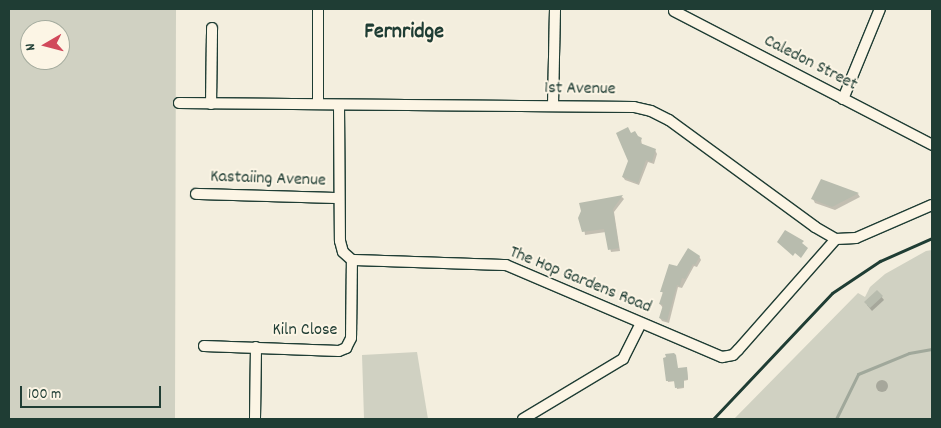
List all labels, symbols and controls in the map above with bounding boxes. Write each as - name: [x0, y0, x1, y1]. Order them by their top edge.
- north arrow: [20, 20, 70, 70]
- district label: Fernridge: [364, 20, 444, 46]
- street label: Caledon Street: [760, 31, 860, 97]
- text: N: [21, 42, 42, 52]
- street label: 1st Avenue: [544, 79, 616, 101]
- street label: Kastaiing Avenue: [210, 167, 326, 193]
- street label: The Hop Gardens Road: [506, 243, 654, 319]
- street label: Kiln Close: [272, 320, 338, 342]
- scale bar: [22, 376, 164, 408]
- text: 100 m: [28, 384, 61, 406]

